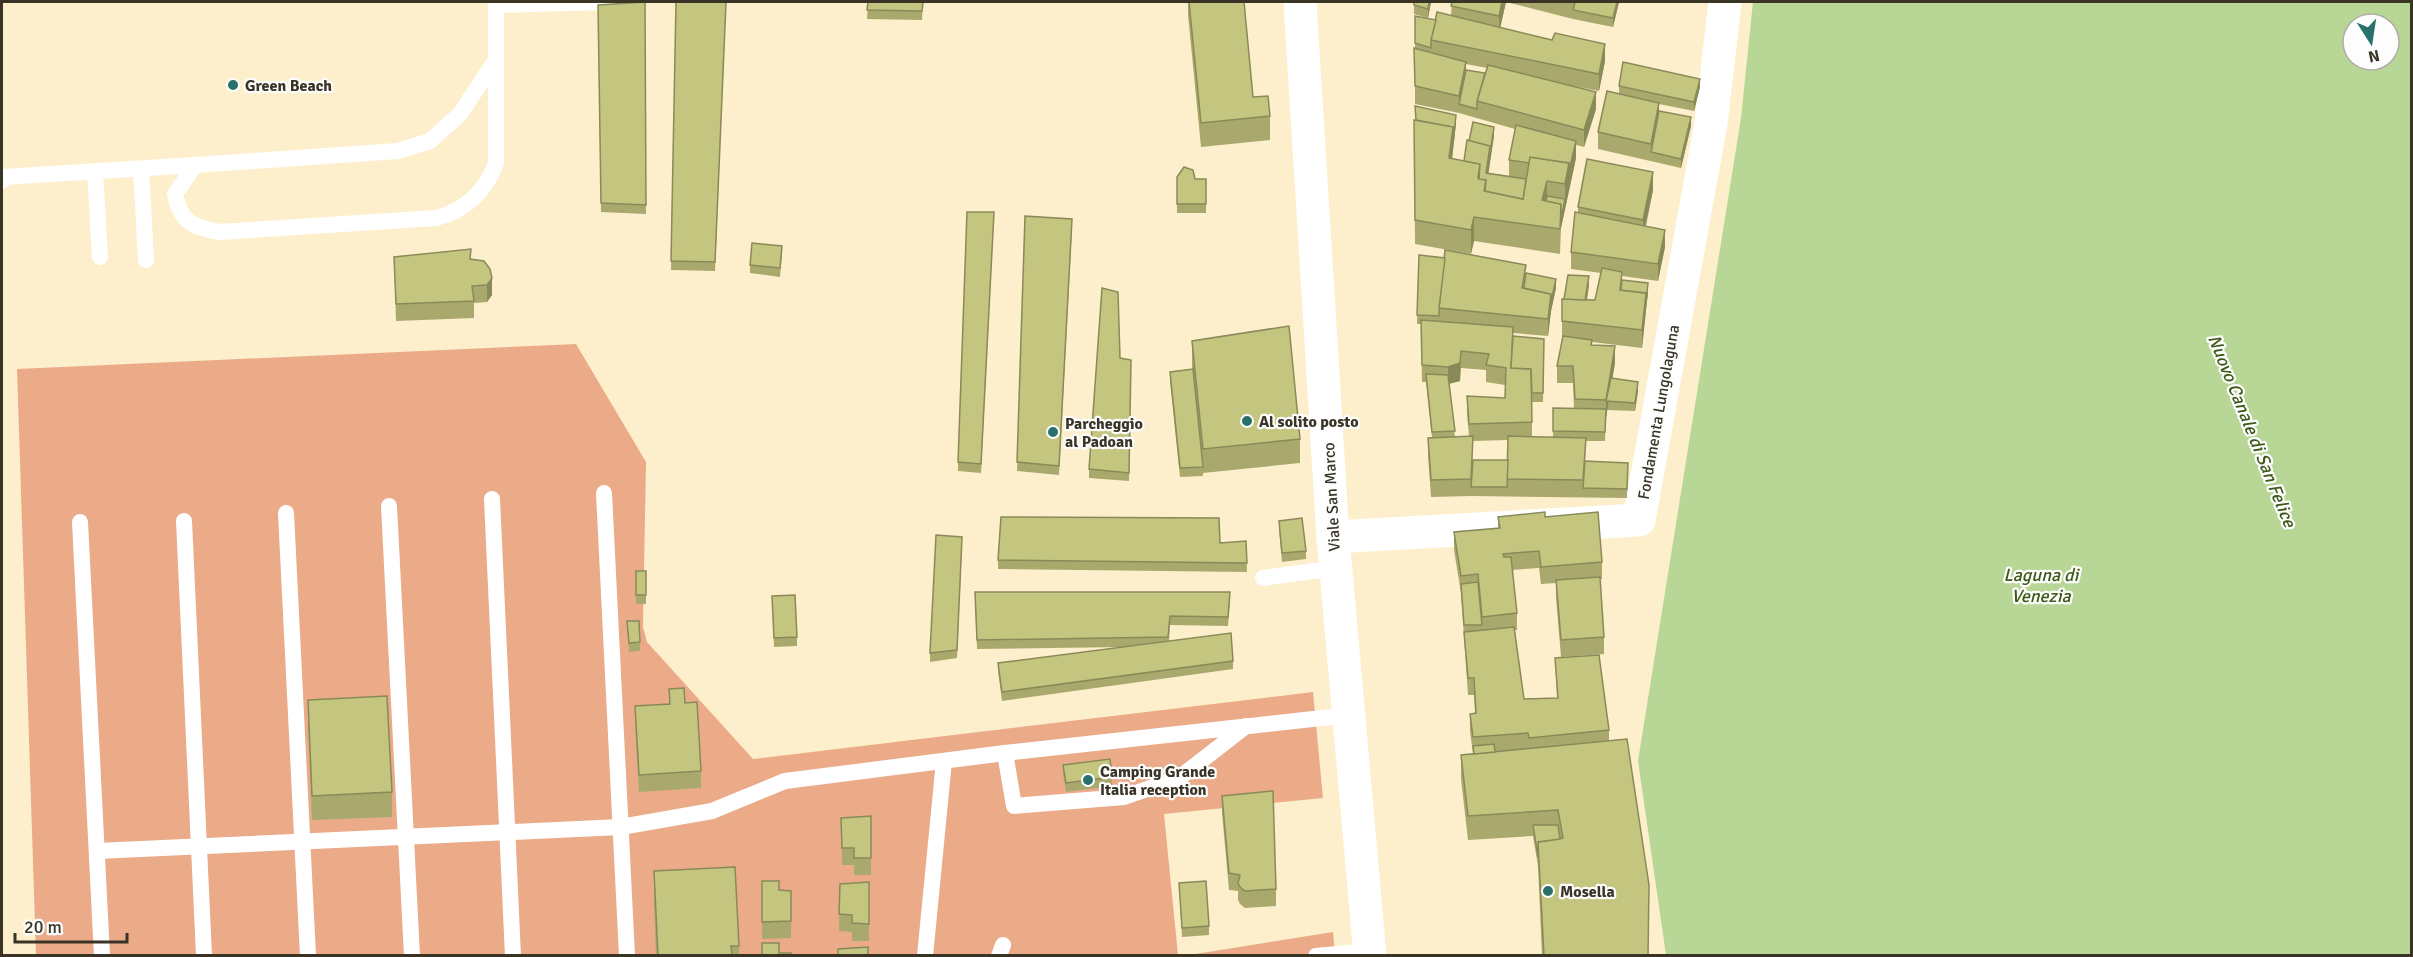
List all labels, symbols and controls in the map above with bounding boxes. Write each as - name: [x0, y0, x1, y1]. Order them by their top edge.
- north arrow: [2341, 12, 2401, 72]
- text: N: [2366, 45, 2381, 67]
- place label: Green Beach: [245, 76, 332, 96]
- marker: Green Beach: [226, 78, 240, 92]
- street label: Fondamenta Lungolaguna: [1634, 323, 1684, 501]
- water label: Nuovo Canale di San Felice: [2203, 331, 2301, 532]
- place label: Al solito posto: [1259, 412, 1359, 432]
- place label: Parcheggio al Padoan: [1065, 414, 1143, 452]
- marker: Al solito posto: [1240, 414, 1254, 428]
- marker: Parcheggio al Padoan: [1046, 425, 1060, 439]
- street label: Viale San Marco: [1319, 442, 1345, 552]
- water label: Laguna di Venezia: [2004, 564, 2081, 607]
- place label: Camping Grande Italia reception: [1100, 762, 1215, 800]
- marker: Camping Grande Italia reception: [1081, 773, 1095, 787]
- place label: Mosella: [1560, 882, 1615, 902]
- marker: Mosella: [1541, 884, 1555, 898]
- scale bar: [15, 906, 128, 944]
- text: 20 m: [24, 916, 62, 938]

